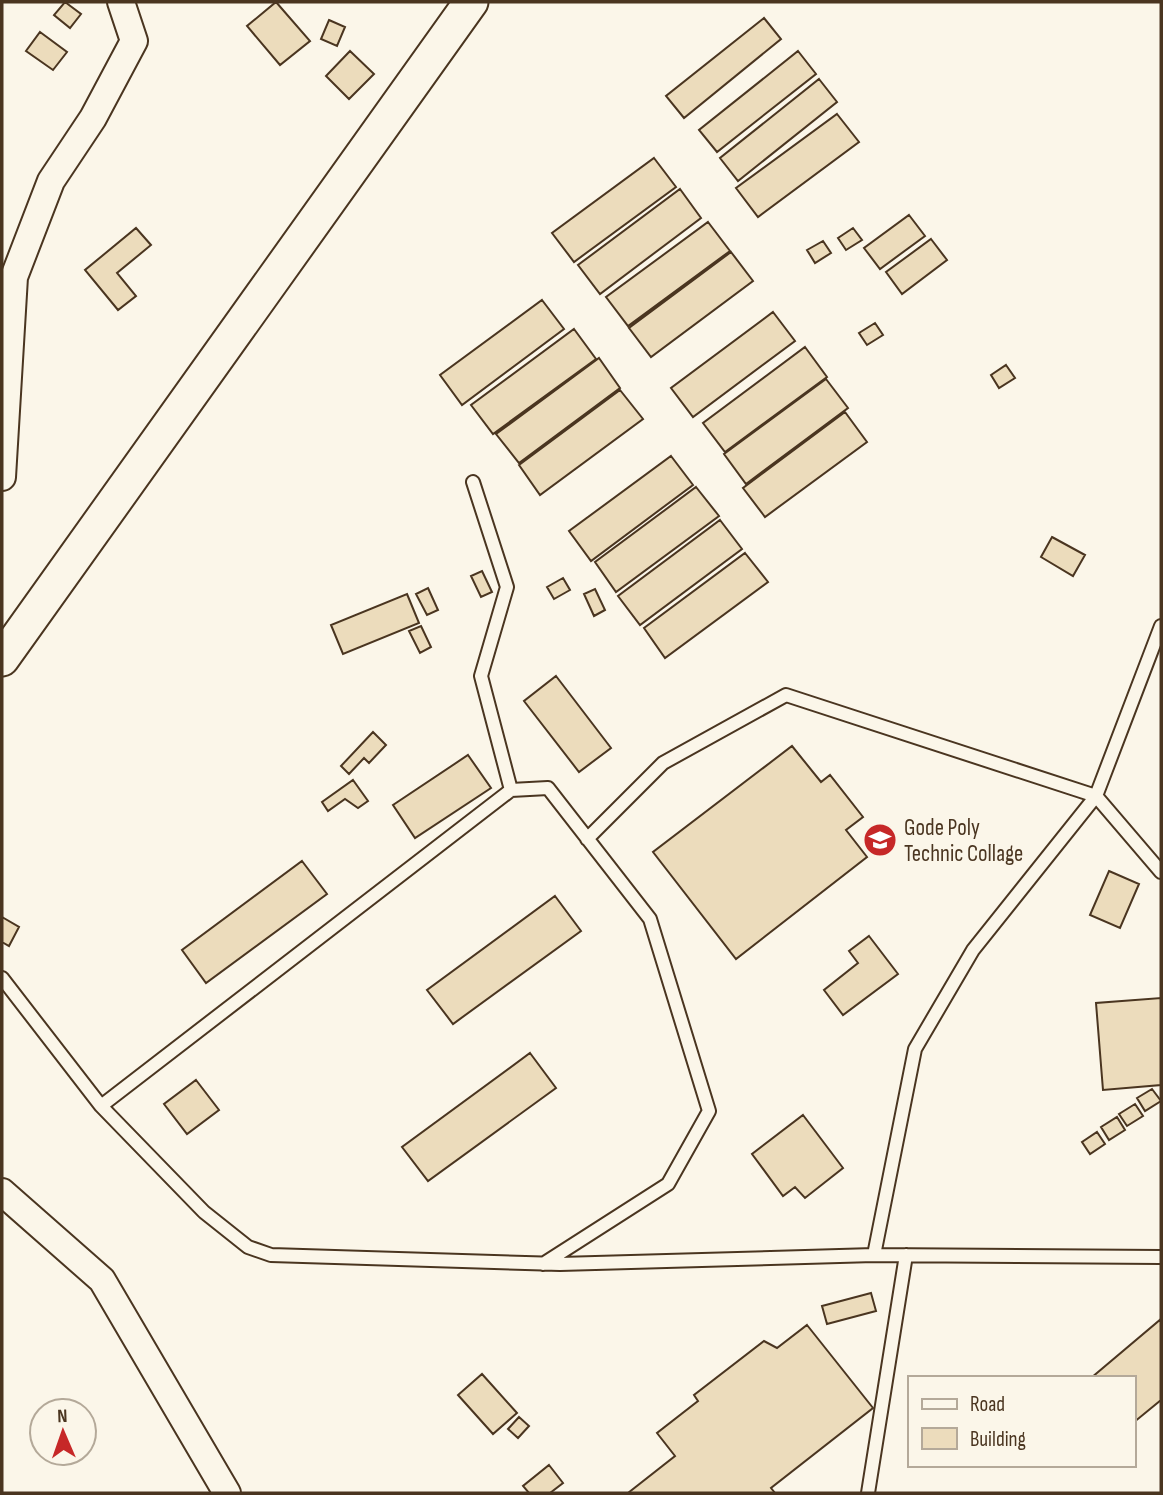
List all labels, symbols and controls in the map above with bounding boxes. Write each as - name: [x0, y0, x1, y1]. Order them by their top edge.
- place label: Gode Poly Technic Collage: [904, 814, 1023, 868]
- school or university icon: Gode Poly Technic Collage: [861, 821, 899, 859]
- legend: [908, 1376, 1135, 1467]
- text: Road: [970, 1392, 1005, 1417]
- north arrow: [28, 1397, 98, 1467]
- text: N: [57, 1405, 68, 1428]
- text: Building: [970, 1427, 1026, 1452]

